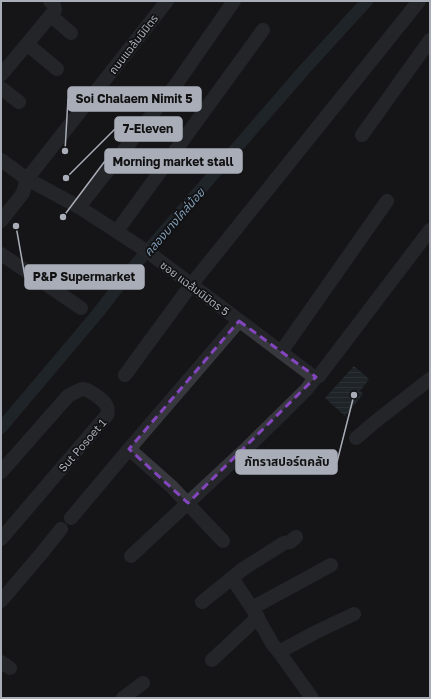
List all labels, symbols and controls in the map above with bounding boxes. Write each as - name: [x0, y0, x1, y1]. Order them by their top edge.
- street label: ถนนแฉล้มนิมิตร: [106, 12, 160, 76]
- callout: Soi Chalaem Nimit 5: [68, 87, 201, 111]
- text: Soi Chalaem Nimit 5: [75, 91, 193, 106]
- callout: 7-Eleven: [115, 117, 182, 141]
- text: 7-Eleven: [123, 121, 173, 136]
- callout: Morning market stall: [105, 149, 242, 173]
- text: Morning market stall: [113, 154, 233, 169]
- water label: คลองบางโคล่น้อย: [140, 184, 208, 259]
- street label: ซอย แฉล้มนิมิตร 5: [158, 258, 232, 318]
- callout: P&P Supermarket: [25, 265, 144, 289]
- text: P&P Supermarket: [33, 269, 135, 284]
- street label: Sut Posoet 1: [55, 416, 109, 474]
- callout: ภัทราสปอร์ตคลับ: [236, 450, 337, 474]
- text: ภัทราสปอร์ตคลับ: [244, 454, 330, 469]

